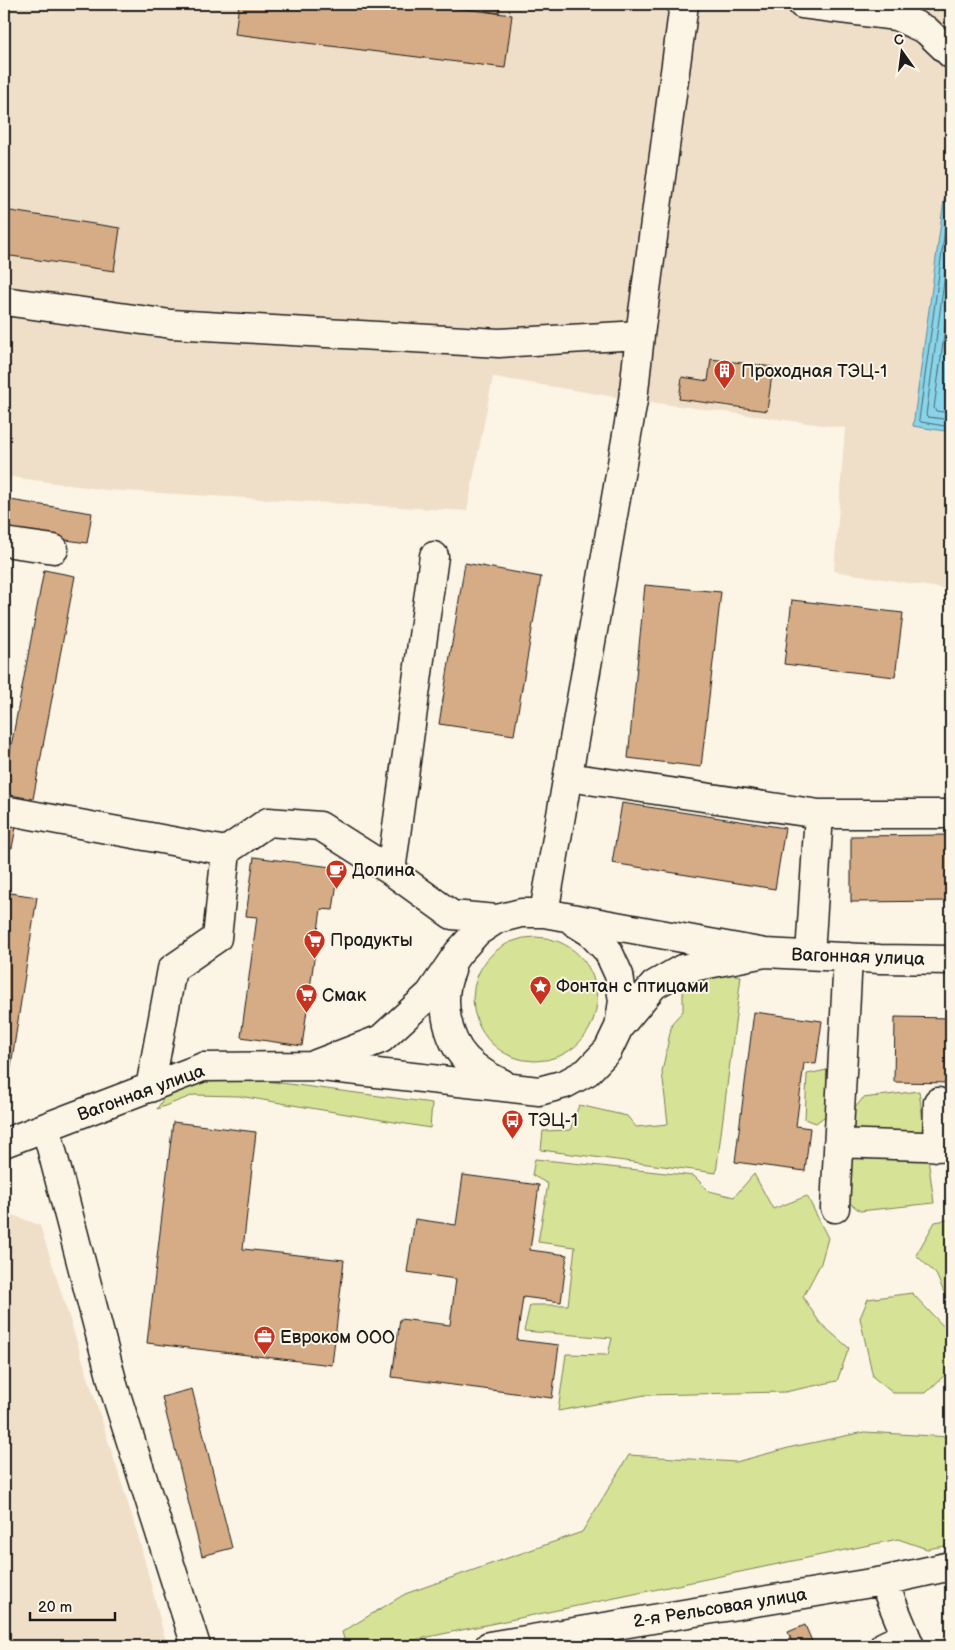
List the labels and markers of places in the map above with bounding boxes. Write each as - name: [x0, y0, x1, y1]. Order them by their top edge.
- building icon: Проходная ТЭЦ-1: [713, 359, 737, 390]
- place label: Проходная ТЭЦ-1: [741, 361, 887, 382]
- cafe icon: Долина: [324, 858, 348, 889]
- place label: Долина: [352, 860, 415, 881]
- supermarket icon: Продукты: [302, 928, 326, 959]
- place label: Продукты: [330, 930, 413, 951]
- place icon: Фонтан с птицами: [528, 974, 552, 1005]
- place label: Фонтан с птицами: [556, 976, 709, 997]
- supermarket icon: Смак: [294, 983, 318, 1014]
- place label: Смак: [322, 985, 367, 1006]
- bus stop icon: ТЭЦ-1: [500, 1108, 524, 1139]
- place label: ТЭЦ-1: [528, 1110, 578, 1131]
- office icon: Евроком ООО: [252, 1325, 276, 1356]
- place label: Евроком ООО: [280, 1327, 395, 1348]

